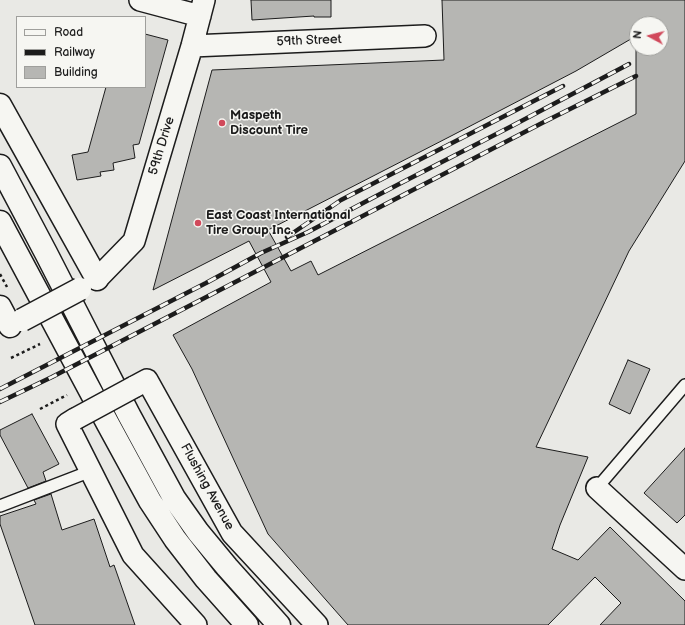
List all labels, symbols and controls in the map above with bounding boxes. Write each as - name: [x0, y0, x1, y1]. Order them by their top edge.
- legend: [16, 16, 146, 88]
- north arrow: [629, 16, 669, 56]
- text: Road: [54, 25, 83, 40]
- text: N: [631, 30, 645, 40]
- street label: 59th Street: [276, 32, 342, 50]
- text: Railway: [54, 45, 95, 60]
- text: Building: [54, 65, 98, 80]
- place label: Maspeth Discount Tire: [230, 108, 308, 139]
- street label: 59th Drive: [146, 115, 178, 177]
- marker: Maspeth Discount Tire: [217, 118, 227, 128]
- place label: East Coast International Tire Group Inc.: [206, 208, 350, 239]
- marker: East Coast International Tire Group Inc.: [193, 218, 203, 228]
- street label: Flushing Avenue: [177, 441, 237, 533]

